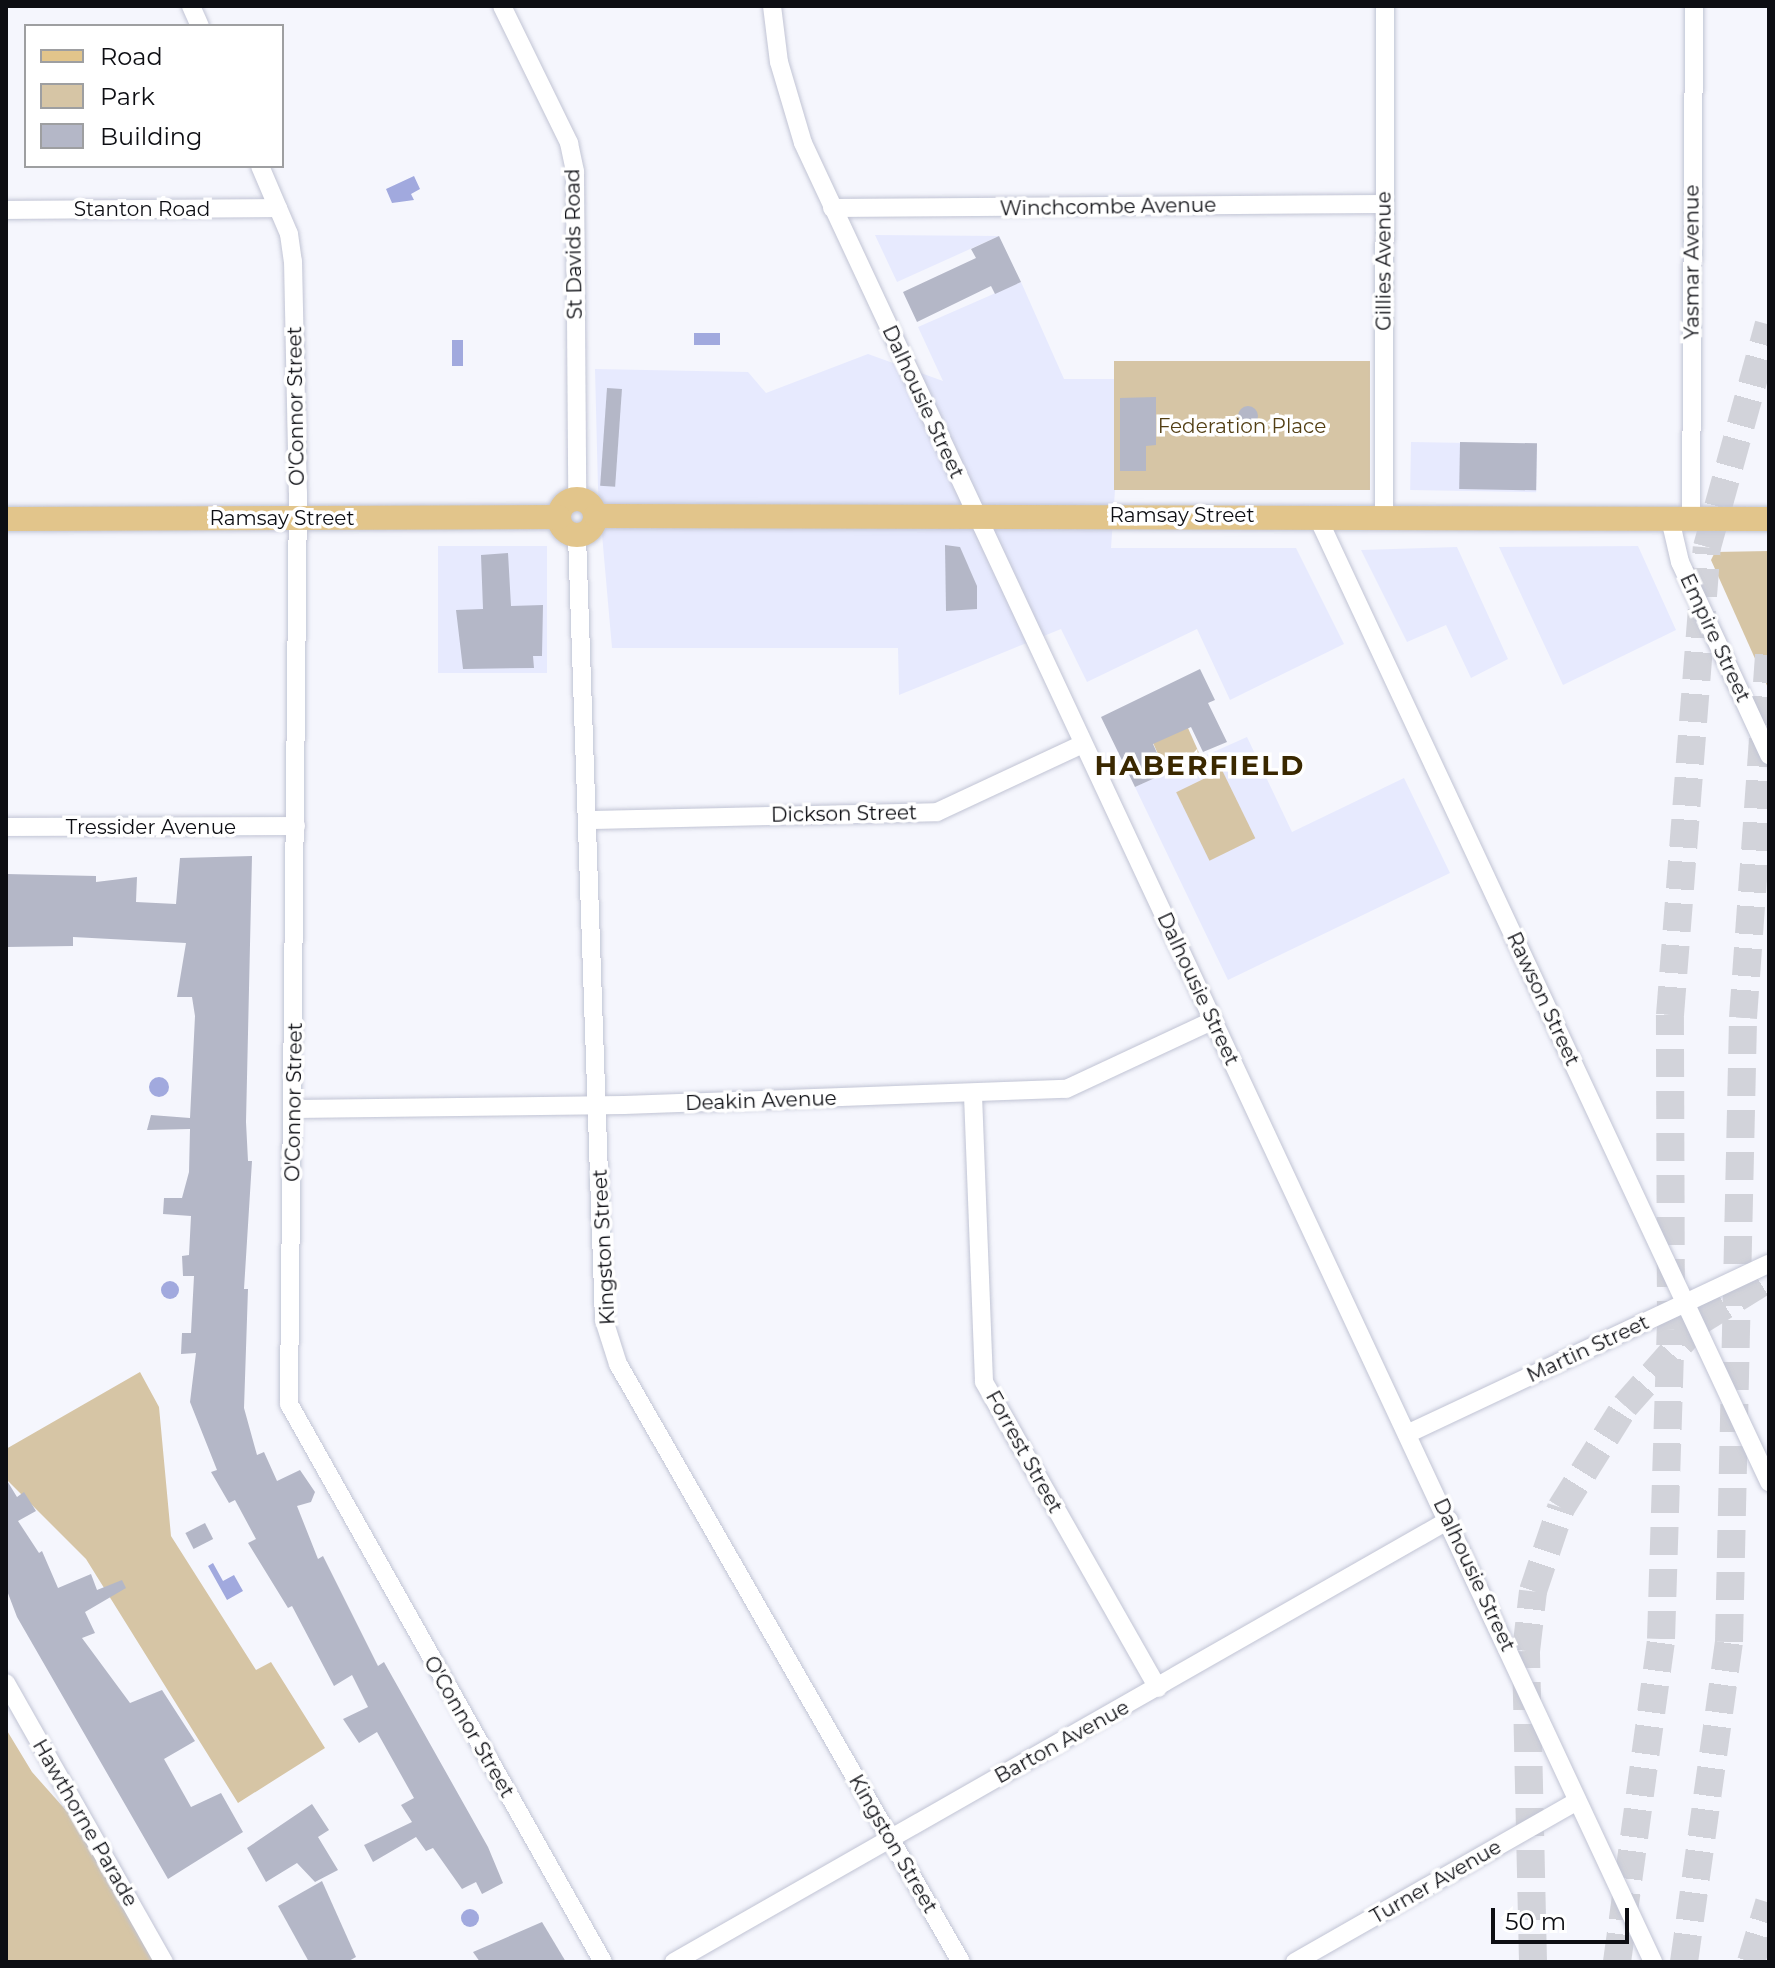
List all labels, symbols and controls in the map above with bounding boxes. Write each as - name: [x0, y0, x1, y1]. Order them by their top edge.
- legend: [24, 24, 284, 168]
- text: Road: [100, 42, 163, 71]
- text: Park: [100, 82, 155, 111]
- text: Building: [100, 122, 203, 151]
- street label: St Davids Road: [561, 168, 587, 320]
- street label: Yasmar Avenue: [1680, 185, 1704, 339]
- street label: Gillies Avenue: [1372, 191, 1396, 331]
- street label: Winchcombe Avenue: [1000, 193, 1216, 221]
- street label: Stanton Road: [74, 197, 210, 221]
- street label: Dalhousie Street: [877, 322, 969, 482]
- street label: O'Connor Street: [283, 326, 309, 486]
- park label: Federation Place: [1158, 414, 1326, 438]
- street label: Ramsay Street: [1109, 503, 1255, 527]
- street label: Ramsay Street: [209, 506, 355, 530]
- street label: Empire Street: [1675, 570, 1755, 706]
- district label: HABERFIELD: [1095, 748, 1305, 782]
- street label: Dickson Street: [771, 801, 917, 827]
- street label: Tressider Avenue: [66, 815, 236, 839]
- street label: Dalhousie Street: [1152, 909, 1244, 1069]
- street label: Rawson Street: [1501, 928, 1585, 1070]
- street label: O'Connor Street: [281, 1022, 307, 1182]
- street label: Deakin Avenue: [685, 1086, 837, 1116]
- street label: Kingston Street: [588, 1168, 620, 1326]
- street label: Martin Street: [1523, 1310, 1653, 1388]
- street label: Forrest Street: [981, 1387, 1067, 1517]
- street label: Dalhousie Street: [1428, 1495, 1520, 1655]
- street label: O'Connor Street: [419, 1652, 519, 1802]
- street label: Barton Avenue: [991, 1695, 1133, 1789]
- street label: Hawthorne Parade: [27, 1735, 143, 1911]
- street label: Kingston Street: [844, 1770, 942, 1918]
- street label: Turner Avenue: [1366, 1835, 1506, 1929]
- scale bar: [1495, 1892, 1633, 1942]
- text: 50 m: [1505, 1907, 1566, 1936]

